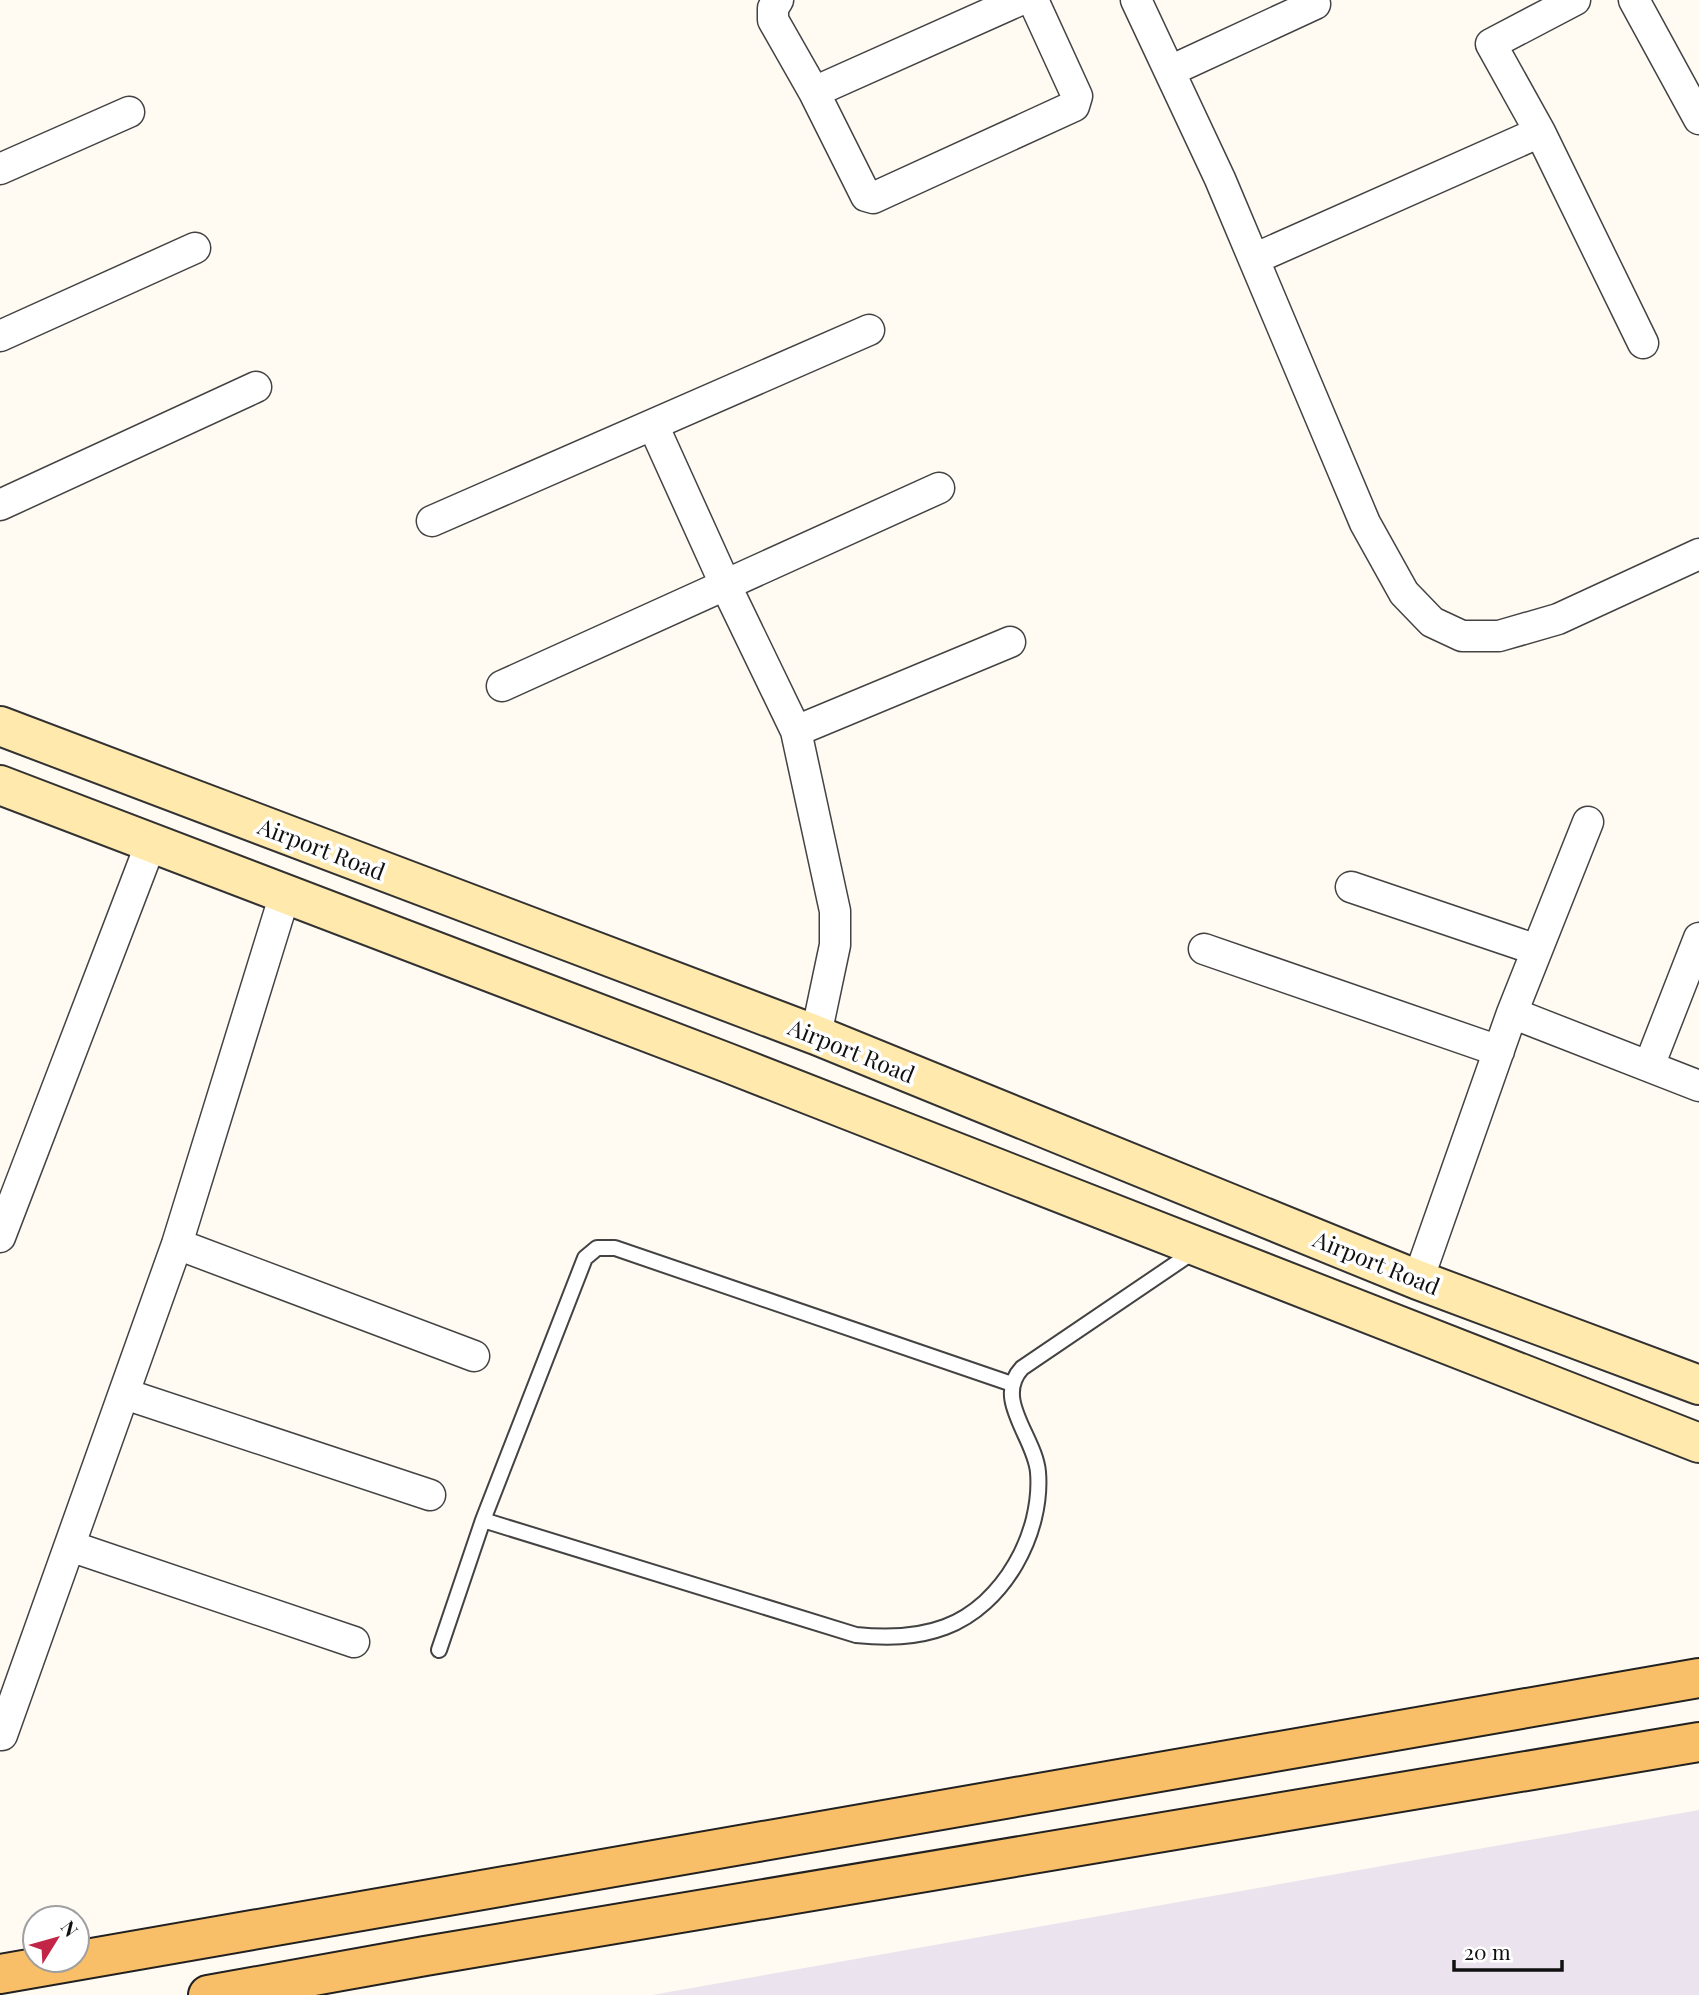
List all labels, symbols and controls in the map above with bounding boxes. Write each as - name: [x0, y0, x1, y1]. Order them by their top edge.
- street label: Airport Road: [253, 809, 390, 886]
- street label: Airport Road: [783, 1010, 920, 1089]
- street label: Airport Road: [1308, 1222, 1445, 1301]
- north arrow: [21, 1904, 91, 1974]
- text: N: [56, 1915, 85, 1942]
- scale bar: [1454, 1928, 1562, 1972]
- text: 20 m: [1464, 1937, 1511, 1965]

